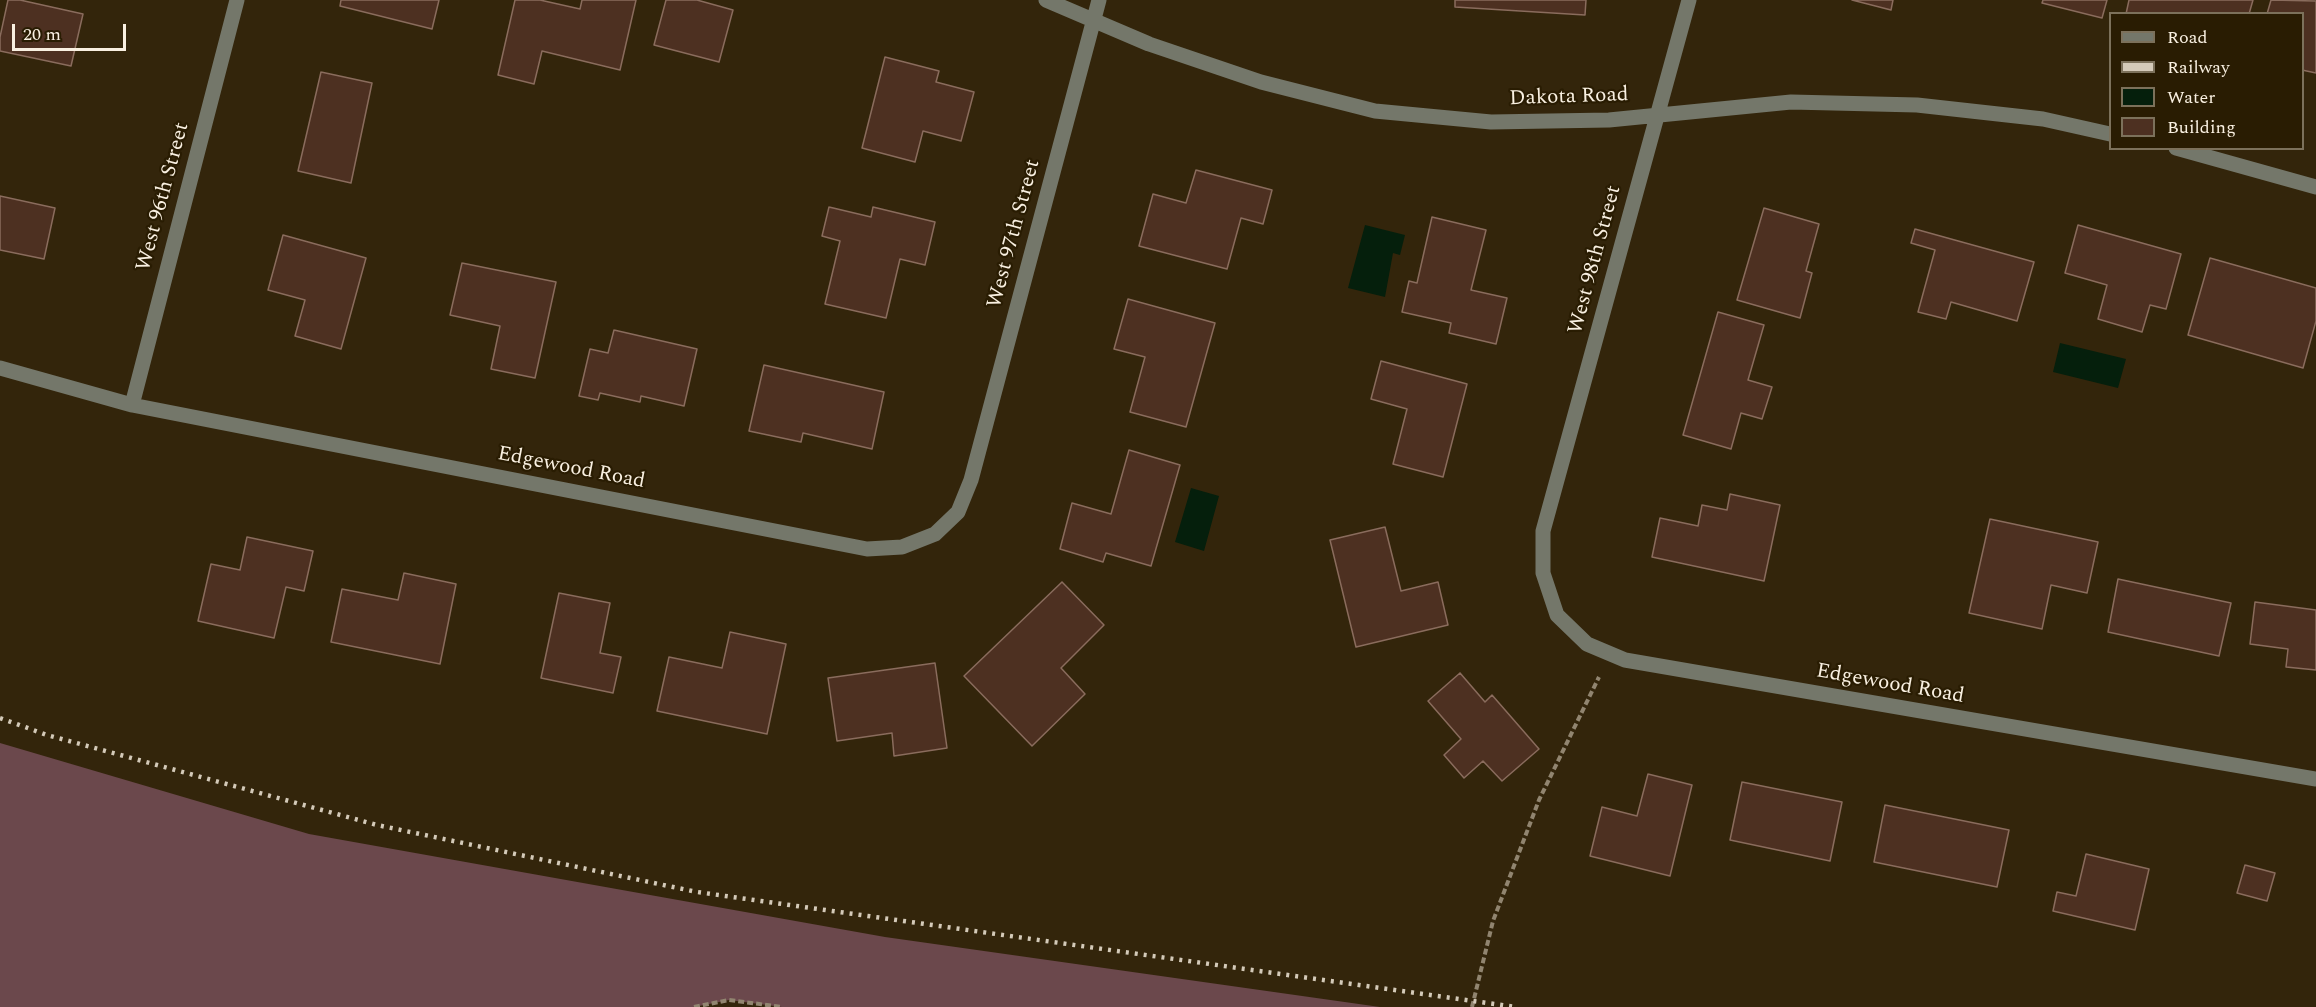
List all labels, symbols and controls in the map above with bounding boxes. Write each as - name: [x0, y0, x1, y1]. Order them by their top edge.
- scale bar: [15, 12, 129, 50]
- legend: [2109, 12, 2304, 150]
- text: 20 m: [23, 21, 61, 48]
- text: Road: [2167, 24, 2208, 51]
- text: Railway: [2167, 54, 2230, 81]
- street label: Dakota Road: [1509, 83, 1629, 113]
- text: Water: [2167, 84, 2215, 111]
- text: Building: [2167, 114, 2236, 141]
- street label: West 96th Street: [132, 120, 196, 274]
- street label: West 97th Street: [983, 157, 1047, 311]
- street label: West 98th Street: [1564, 183, 1628, 337]
- street label: Edgewood Road: [495, 442, 647, 496]
- street label: Edgewood Road: [1814, 660, 1966, 710]

